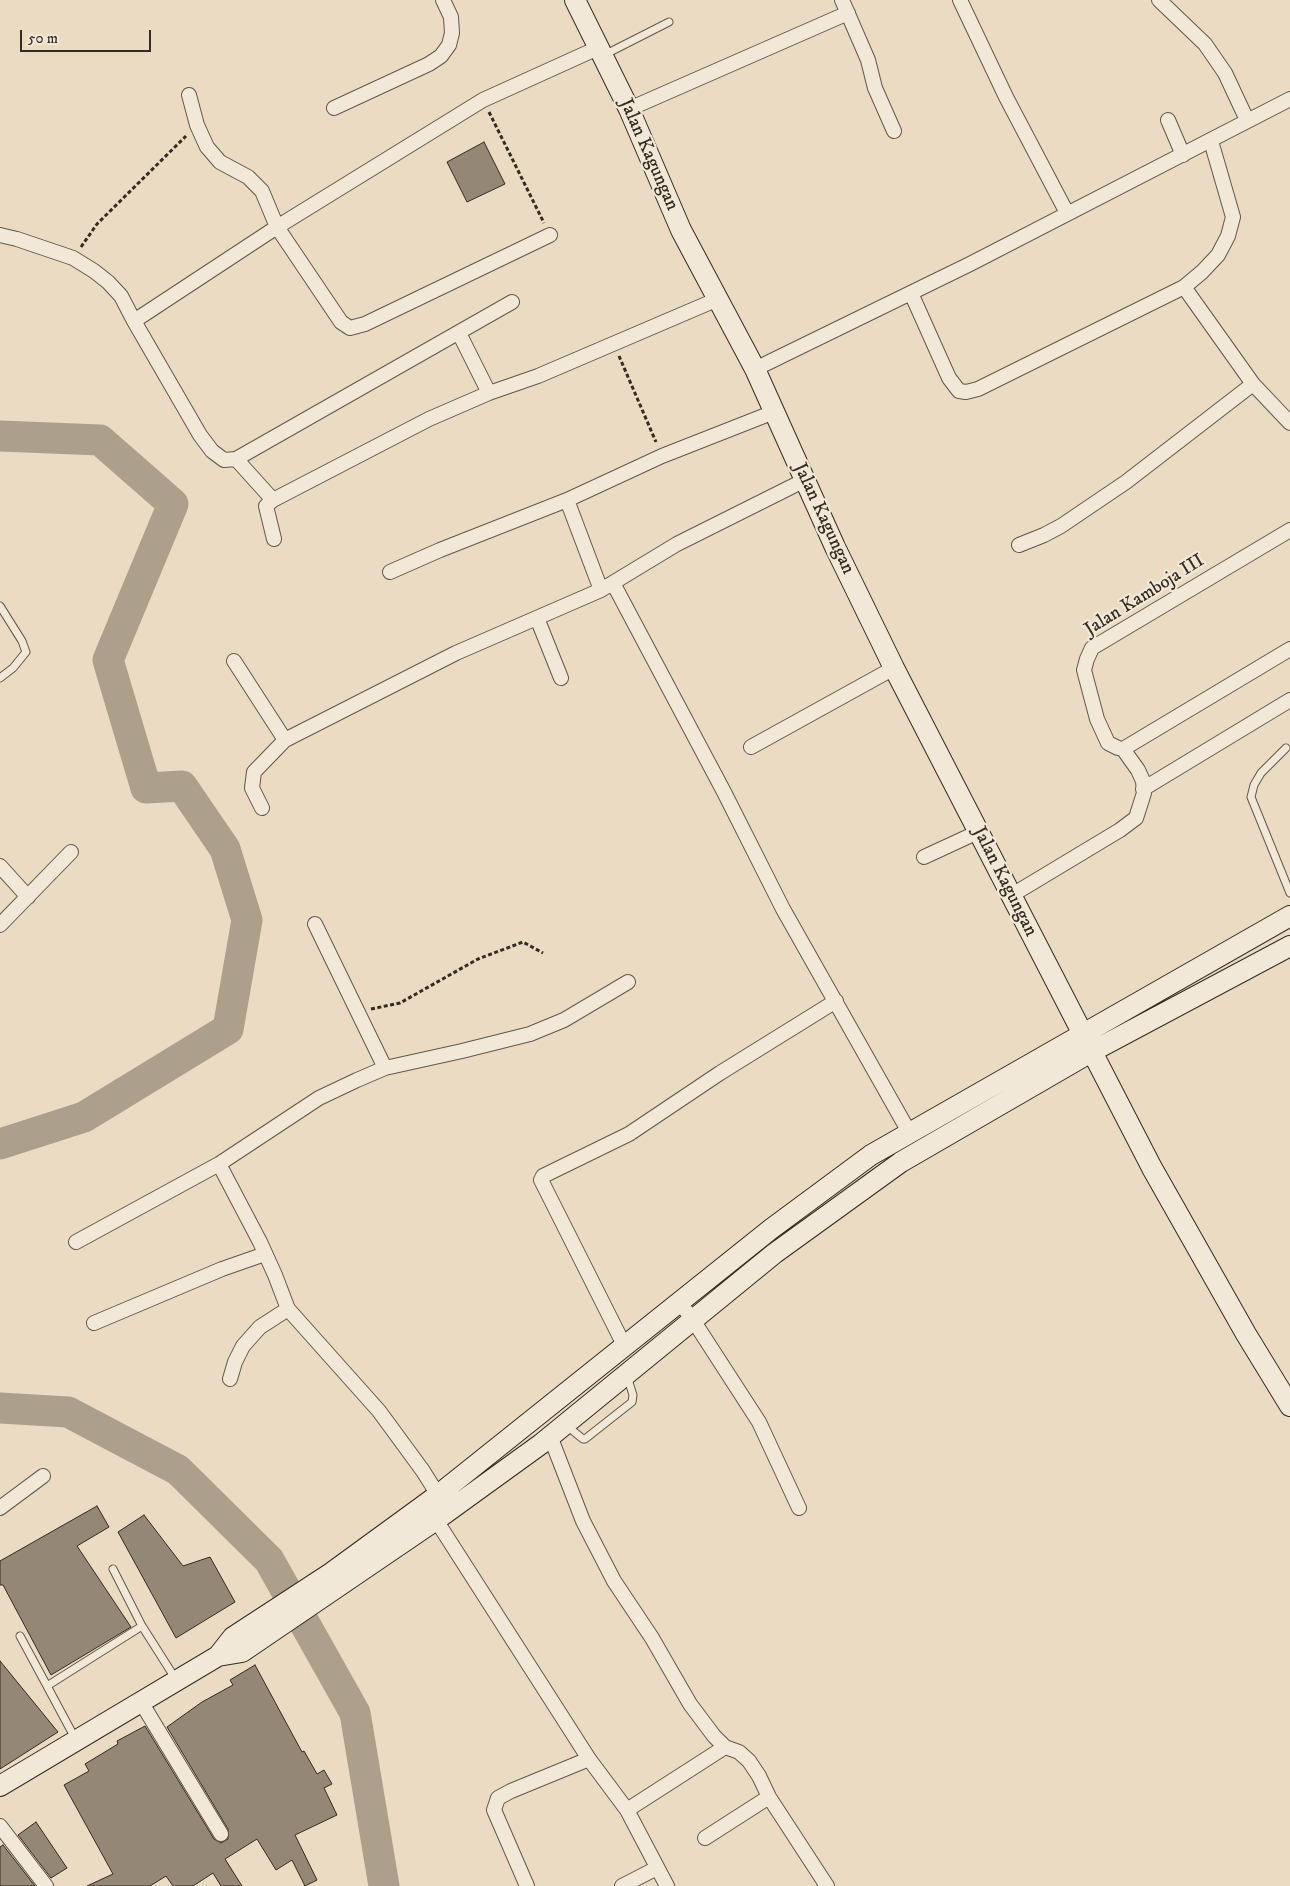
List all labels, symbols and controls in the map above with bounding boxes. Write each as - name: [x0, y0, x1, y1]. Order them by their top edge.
- scale bar: [22, 20, 154, 52]
- text: 50 m: [28, 29, 58, 48]
- street label: Jalan Kagungan: [613, 96, 683, 214]
- street label: Jalan Kagungan: [787, 460, 859, 578]
- street label: Jalan Kamboja III: [1081, 550, 1209, 642]
- street label: Jalan Kagungan: [967, 823, 1041, 941]

